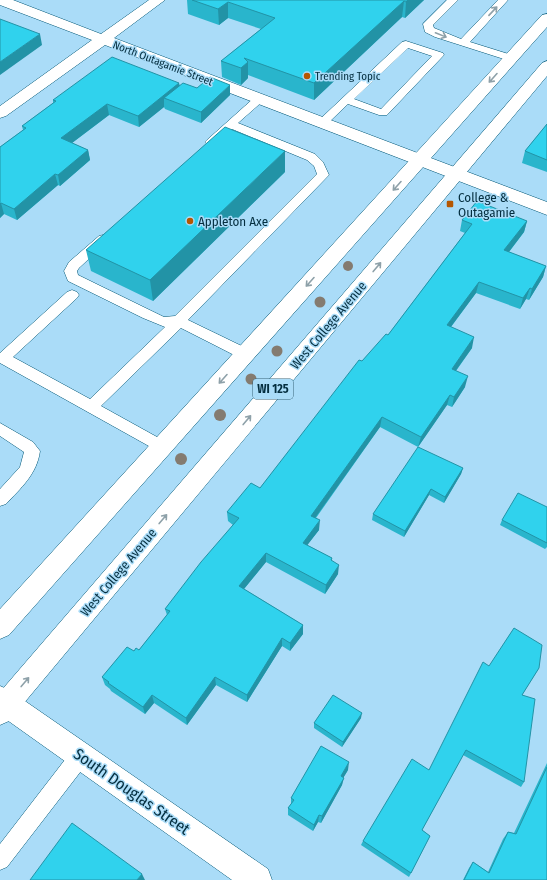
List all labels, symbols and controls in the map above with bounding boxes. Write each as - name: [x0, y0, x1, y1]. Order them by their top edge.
- one-way arrow: [488, 6, 498, 16]
- one-way arrow: [434, 31, 446, 39]
- street label: North Outagamie Street: [111, 38, 215, 89]
- place label: Trending Topic: [315, 70, 381, 83]
- marker: Trending Topic: [302, 71, 312, 81]
- one-way arrow: [488, 73, 497, 84]
- one-way arrow: [392, 180, 401, 191]
- place label: College & Outagamie: [458, 190, 515, 220]
- marker: College & Outagamie: [445, 199, 455, 209]
- place label: Appleton Axe: [198, 214, 268, 229]
- marker: Appleton Axe: [185, 216, 195, 226]
- one-way arrow: [372, 262, 381, 272]
- one-way arrow: [305, 277, 314, 287]
- street label: West College Avenue: [287, 278, 369, 372]
- one-way arrow: [218, 373, 227, 384]
- road number: WI 125: [253, 379, 293, 399]
- one-way arrow: [243, 414, 252, 425]
- one-way arrow: [159, 513, 168, 524]
- street label: West College Avenue: [77, 525, 159, 619]
- one-way arrow: [21, 677, 30, 687]
- street label: South Douglas Street: [70, 744, 194, 839]

